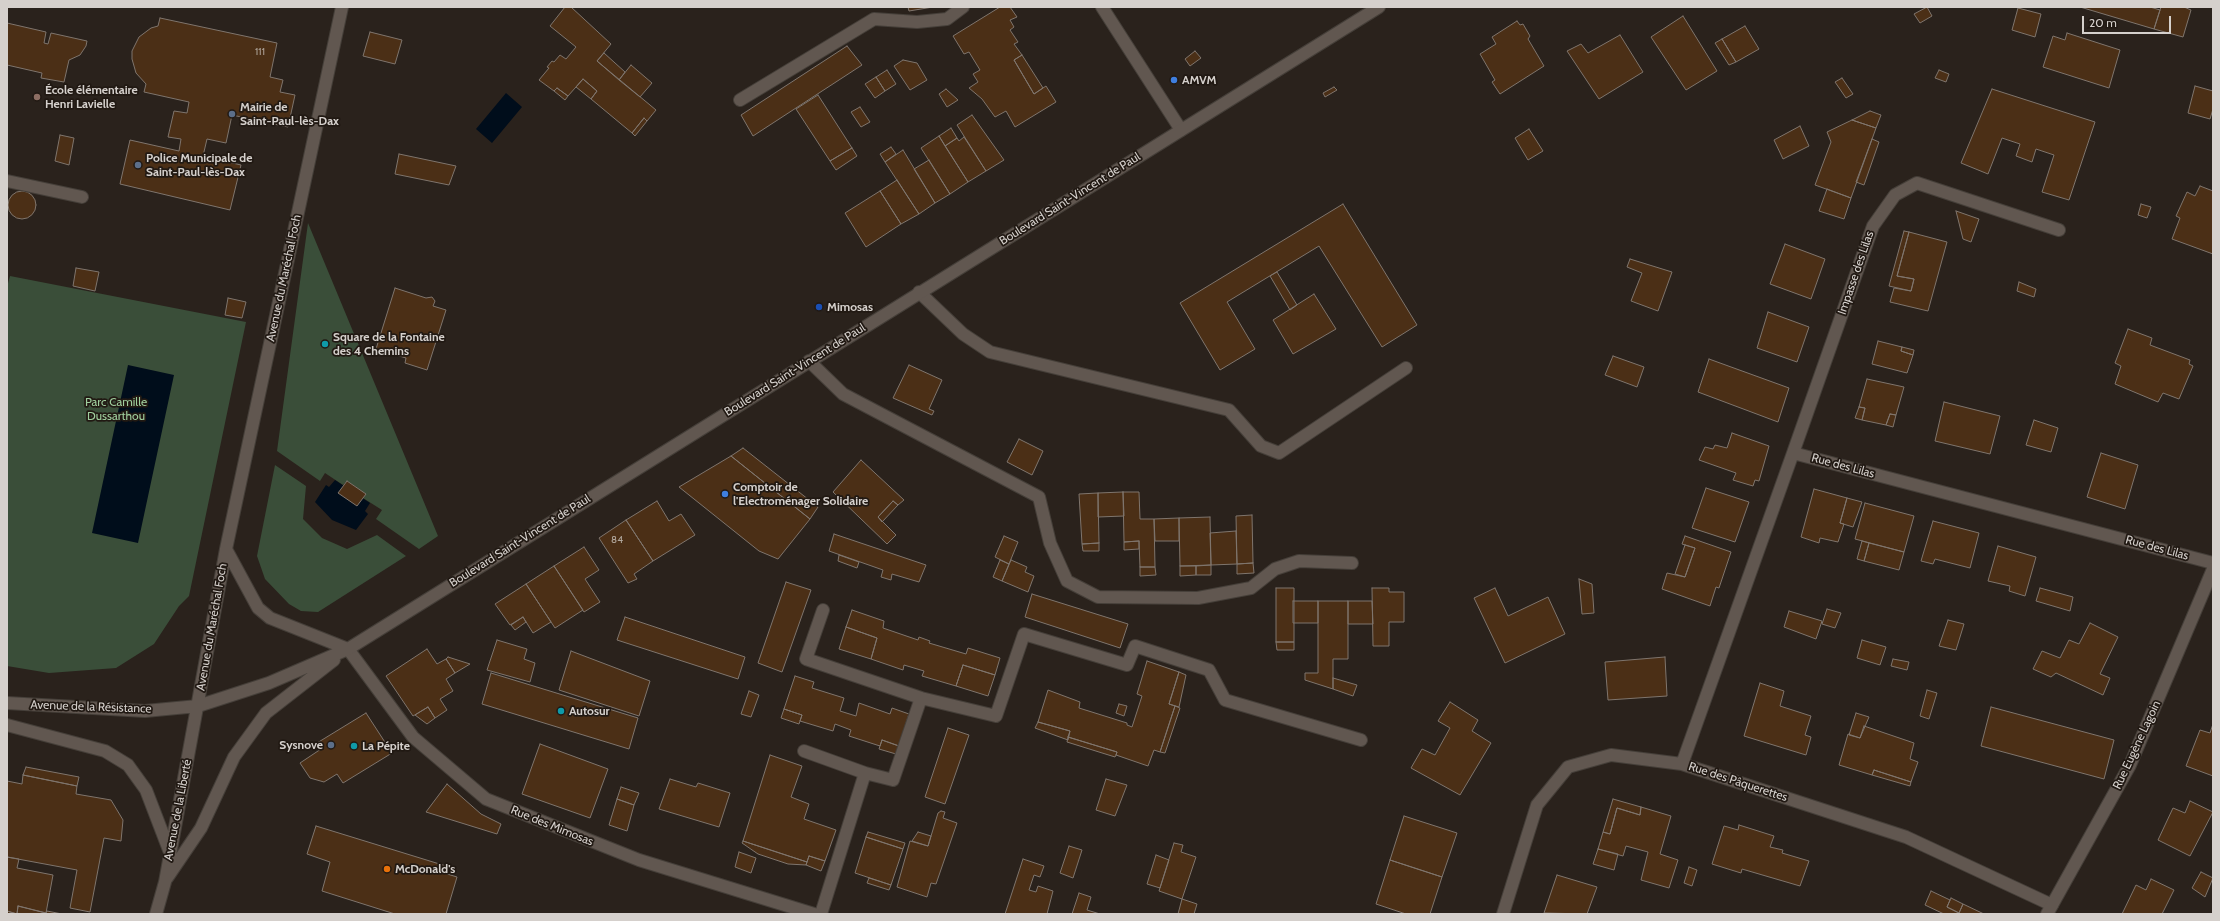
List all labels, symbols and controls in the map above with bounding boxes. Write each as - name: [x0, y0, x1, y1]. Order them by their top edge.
- scale bar: [2084, 8, 2173, 34]
- text: 20 m: [2089, 15, 2117, 30]
- house number: 111: [255, 46, 265, 58]
- place label: AMVM: [1182, 73, 1216, 87]
- marker: AMVM: [1169, 75, 1179, 85]
- place label: École élémentaire Henri Lavielle: [45, 83, 138, 111]
- marker: École élémentaire Henri Lavielle: [32, 92, 42, 102]
- place label: Mairie de Saint-Paul-lès-Dax: [240, 100, 339, 128]
- marker: Mairie de Saint-Paul-lès-Dax: [227, 109, 237, 119]
- street label: Boulevard Saint-Vincent de Paul: [997, 150, 1143, 248]
- place label: Police Municipale de Saint-Paul-lès-Dax: [146, 151, 252, 179]
- marker: Police Municipale de Saint-Paul-lès-Dax: [133, 160, 143, 170]
- street label: Avenue du Maréchal Foch: [264, 213, 304, 343]
- street label: Impasse des Lilas: [1835, 229, 1877, 317]
- place label: Mimosas: [827, 300, 873, 314]
- marker: Mimosas: [814, 302, 824, 312]
- street label: Boulevard Saint-Vincent de Paul: [722, 321, 868, 419]
- place label: Square de la Fontaine des 4 Chemins: [333, 330, 445, 358]
- marker: Square de la Fontaine des 4 Chemins: [320, 339, 330, 349]
- park label: Parc Camille Dussarthou: [85, 395, 147, 423]
- street label: Rue des Lilas: [1810, 451, 1876, 481]
- place label: Comptoir de l'Electroménager Solidaire: [733, 480, 868, 508]
- marker: Comptoir de l'Electroménager Solidaire: [720, 489, 730, 499]
- street label: Boulevard Saint-Vincent de Paul: [447, 492, 593, 590]
- street label: Rue des Lilas: [2124, 533, 2190, 563]
- house number: 84: [611, 534, 623, 546]
- street label: Avenue du Maréchal Foch: [194, 562, 230, 692]
- street label: Avenue de la Résistance: [30, 698, 152, 716]
- street label: Rue Eugène Lagoin: [2110, 698, 2164, 792]
- place label: Autosur: [569, 704, 610, 718]
- marker: Autosur: [556, 706, 566, 716]
- place label: Sysnove: [279, 738, 323, 752]
- place label: La Pépite: [362, 739, 410, 753]
- marker: Sysnove: [326, 740, 336, 750]
- marker: La Pépite: [349, 741, 359, 751]
- street label: Avenue de la Liberté: [161, 758, 195, 862]
- street label: Rue des Pâquerettes: [1687, 759, 1789, 805]
- street label: Rue des Mimosas: [509, 803, 595, 849]
- place label: McDonald's: [395, 862, 455, 876]
- marker: McDonald's: [382, 864, 392, 874]

